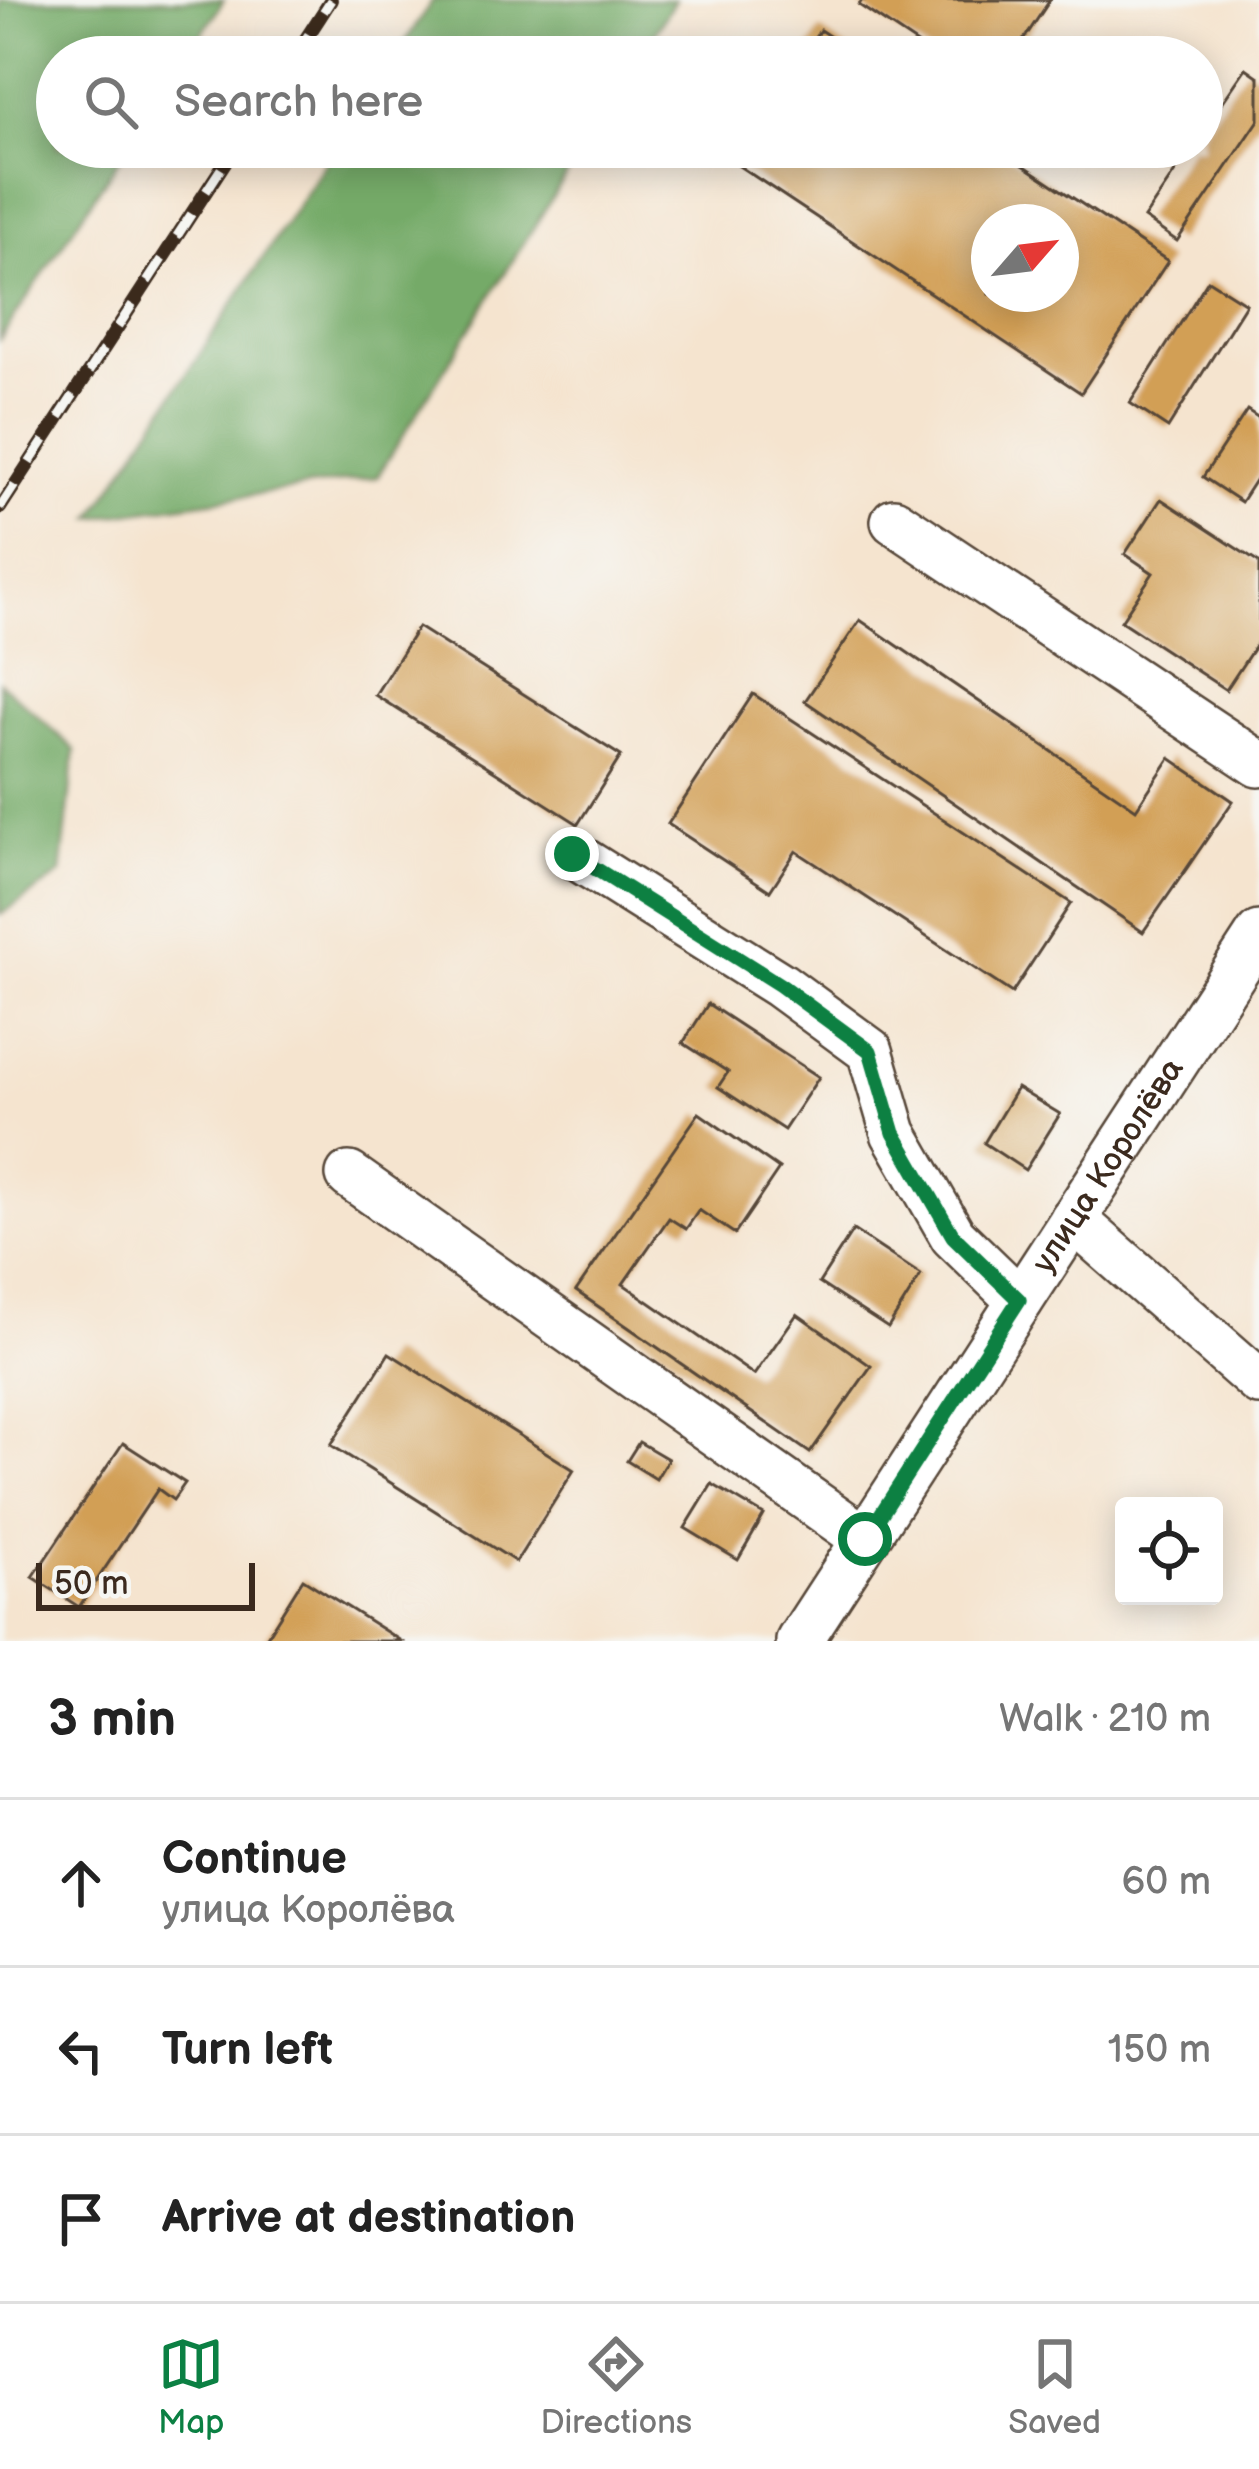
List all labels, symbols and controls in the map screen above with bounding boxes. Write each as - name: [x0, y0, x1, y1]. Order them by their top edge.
- search box: [36, 36, 1223, 168]
- icon: search: [78, 69, 144, 135]
- text: Search here: [174, 75, 423, 130]
- north arrow: [971, 204, 1079, 312]
- route end: [545, 827, 599, 881]
- street label: улица Королёва: [1024, 1051, 1193, 1281]
- map controls: [1115, 1497, 1223, 1605]
- button: locate: [1115, 1497, 1223, 1605]
- route start: [838, 1512, 892, 1566]
- scale bar: [36, 1557, 255, 1610]
- text: 50 m: [54, 1564, 129, 1604]
- text: 3 min: [48, 1689, 176, 1750]
- text: Walk · 210 m: [999, 1696, 1211, 1743]
- text: Continue: [162, 1832, 347, 1887]
- icon: ahead: [48, 1850, 114, 1916]
- text: 60 m: [1121, 1859, 1211, 1906]
- text: улица Королёва: [162, 1887, 455, 1934]
- icon: left: [48, 2018, 114, 2084]
- text: Turn left: [162, 2023, 333, 2078]
- text: 150 m: [1108, 2027, 1211, 2074]
- icon: arrive: [48, 2186, 114, 2252]
- text: Arrive at destination: [162, 2191, 575, 2246]
- tab: Map: [158, 2331, 224, 2443]
- tab: Directions: [541, 2331, 692, 2443]
- tab: Saved: [1008, 2331, 1101, 2443]

